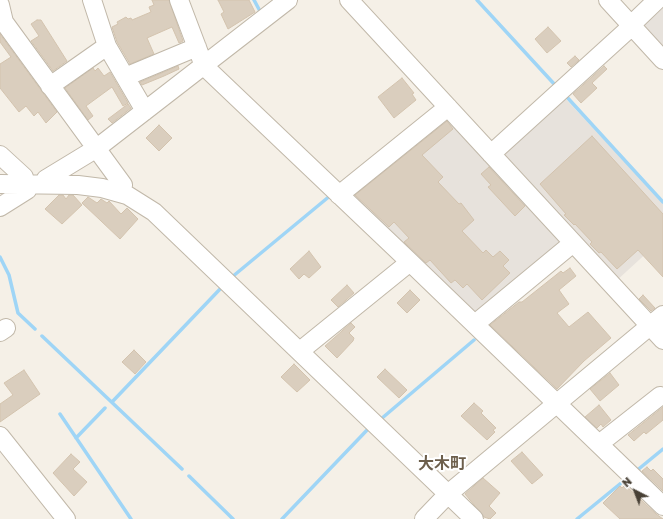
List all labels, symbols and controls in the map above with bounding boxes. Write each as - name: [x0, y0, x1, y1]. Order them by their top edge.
- district label: 大木町: [418, 454, 466, 474]
- north arrow: [615, 471, 655, 511]
- text: N: [619, 474, 634, 489]

